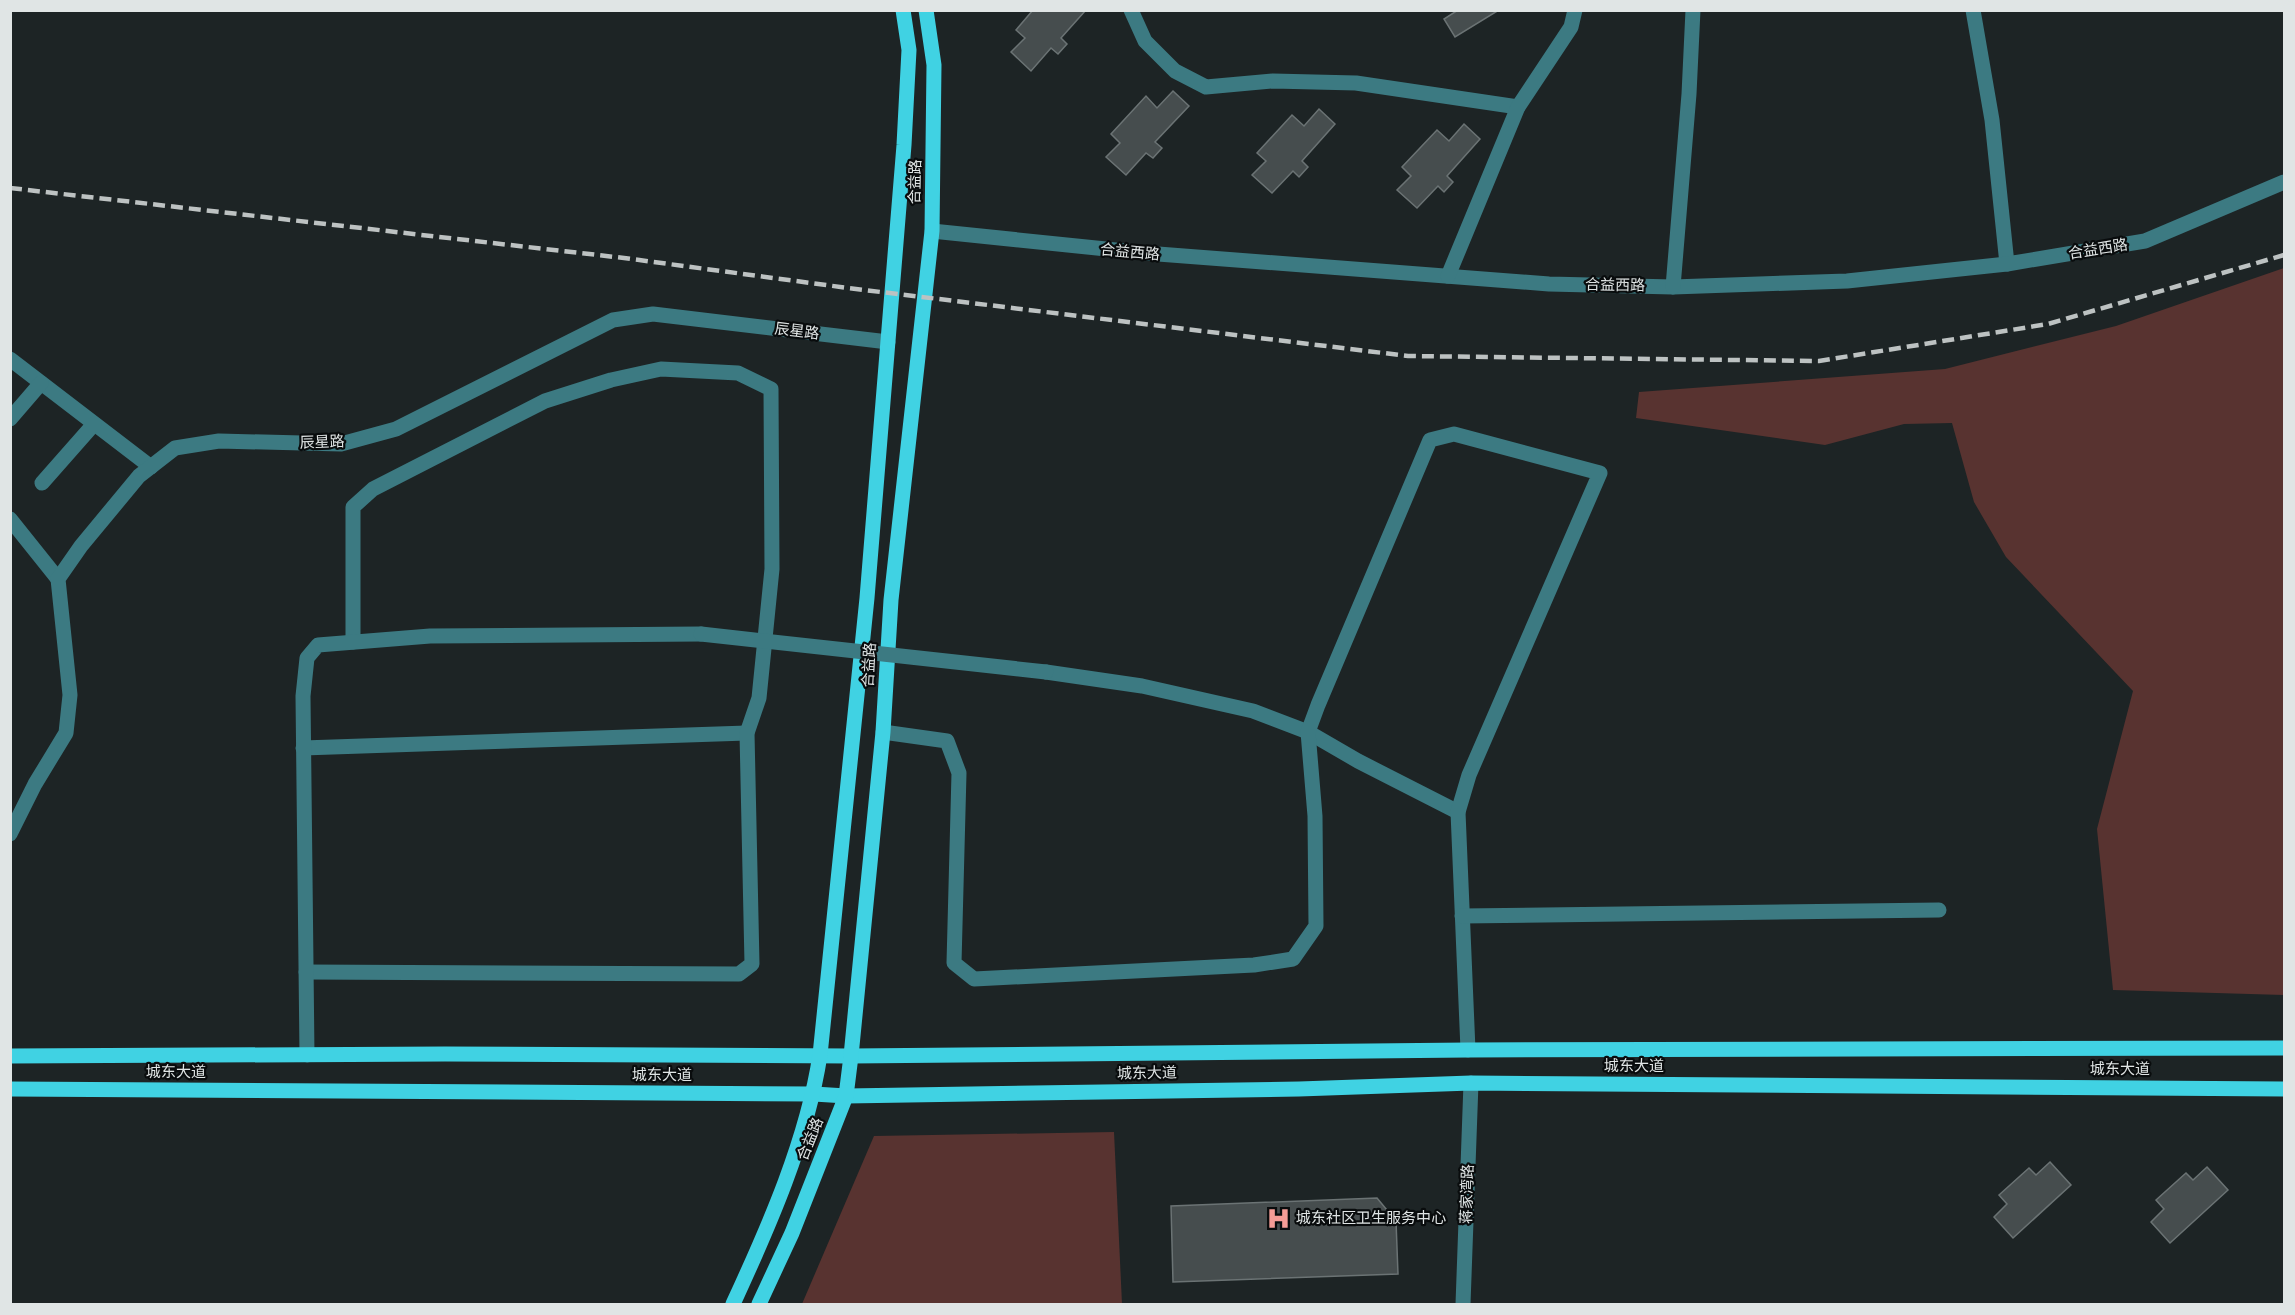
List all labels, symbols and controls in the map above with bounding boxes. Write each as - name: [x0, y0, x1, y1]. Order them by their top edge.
- street label: 合益路: [904, 159, 925, 205]
- street label: 合益西路: [2067, 233, 2129, 264]
- street label: 合益西路: [1099, 238, 1161, 265]
- street label: 合益西路: [1585, 273, 1645, 296]
- street label: 辰星路: [773, 317, 821, 344]
- street label: 辰星路: [299, 430, 345, 453]
- street label: 合益路: [857, 642, 880, 688]
- street label: 城东大道: [1604, 1055, 1664, 1076]
- street label: 城东大道: [2090, 1058, 2150, 1079]
- street label: 城东大道: [146, 1061, 206, 1082]
- street label: 城东大道: [1117, 1061, 1177, 1084]
- street label: 城东大道: [632, 1064, 692, 1085]
- street label: 合益路: [791, 1114, 828, 1164]
- street label: 蒋家湾路: [1455, 1164, 1478, 1224]
- hospital icon: 城东社区卫生服务中心: [1265, 1205, 1291, 1231]
- place label: 城东社区卫生服务中心: [1296, 1207, 1446, 1228]

